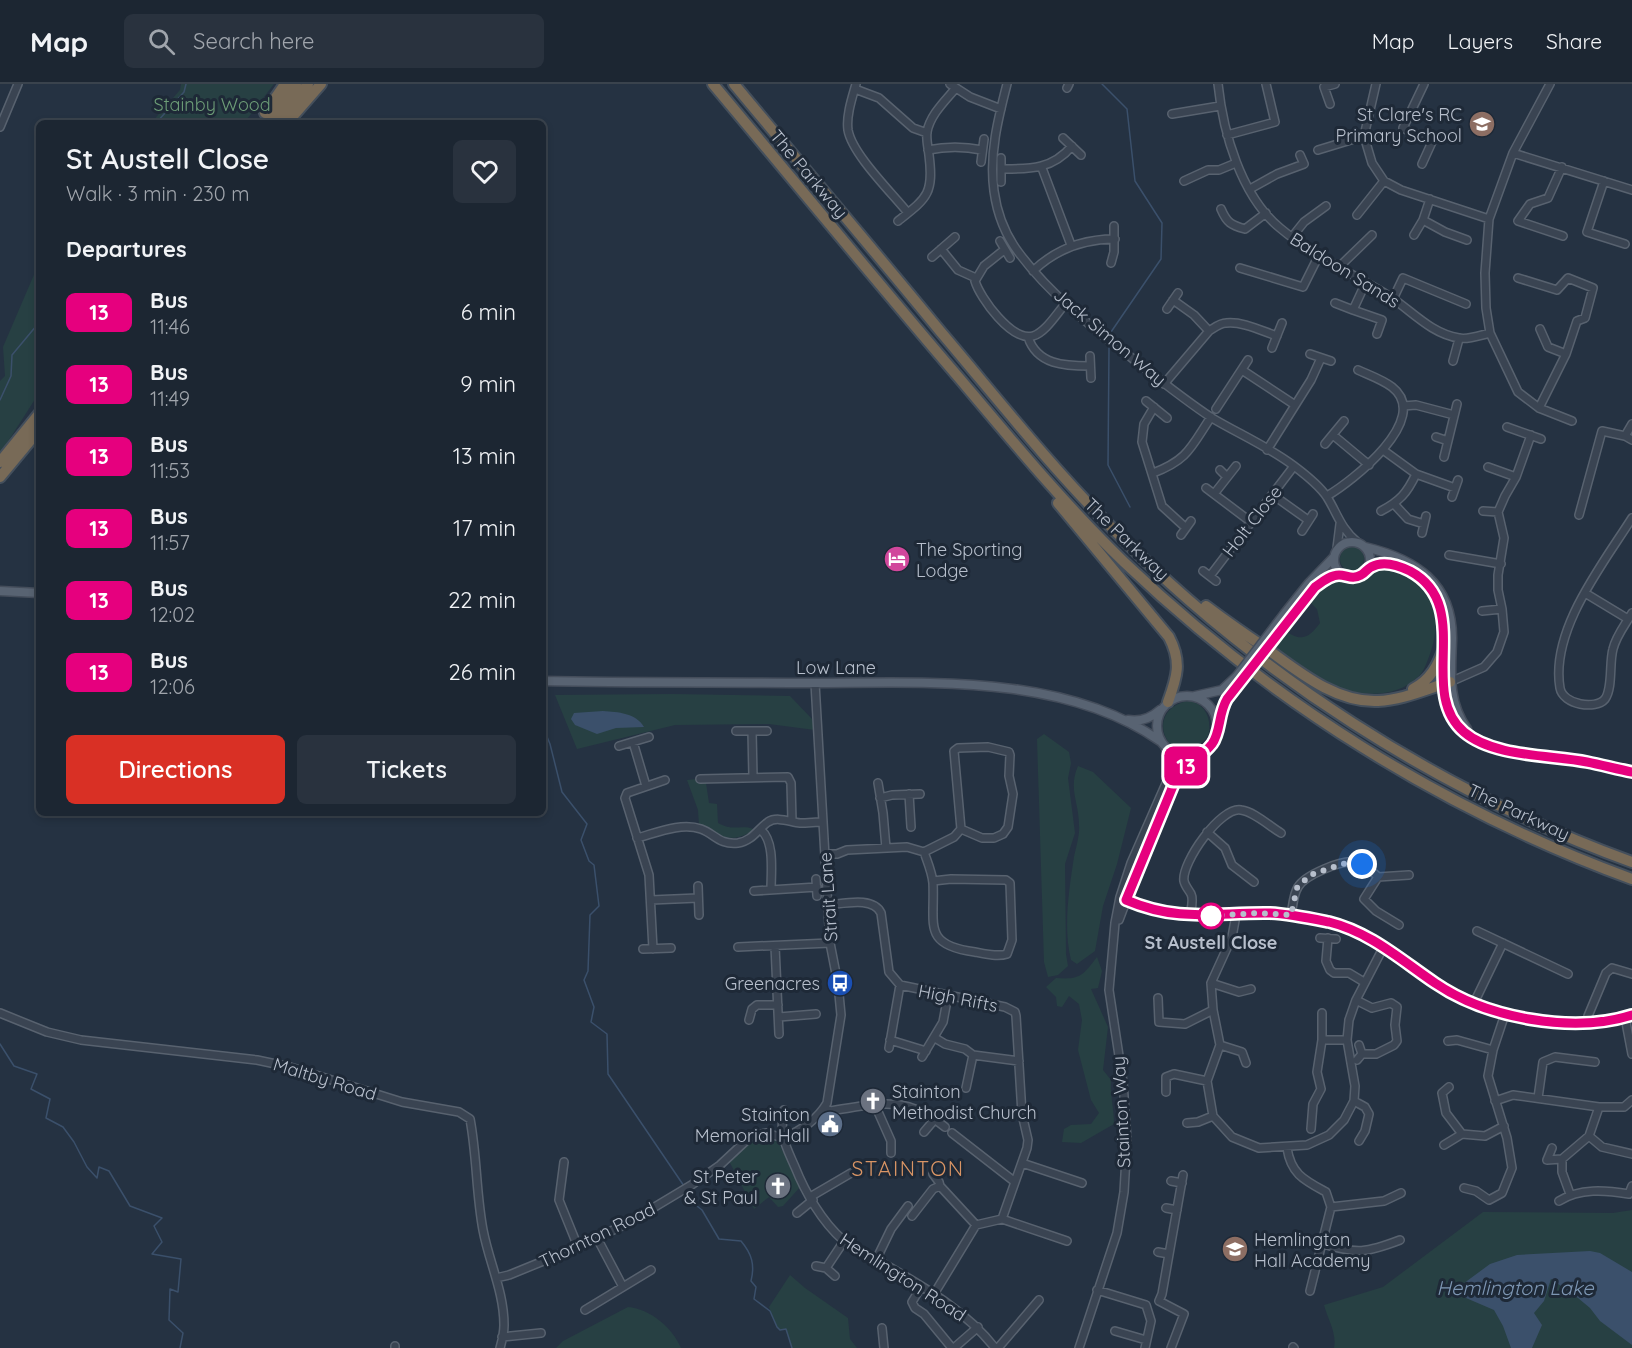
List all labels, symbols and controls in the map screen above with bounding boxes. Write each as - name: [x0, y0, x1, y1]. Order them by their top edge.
- search box: [124, 14, 544, 68]
- text: Map: [30, 24, 88, 59]
- icon: search: [145, 25, 178, 58]
- text: Search here: [193, 27, 315, 55]
- text: Map: [1372, 28, 1415, 54]
- text: Layers: [1448, 28, 1513, 54]
- text: Share: [1546, 28, 1602, 54]
- park label: Stainby Wood: [153, 93, 271, 116]
- place label: St Clare's RC Primary School: [1336, 103, 1462, 147]
- school or university icon: St Clare's RC Primary School: [1467, 109, 1497, 139]
- street label: The Parkway: [765, 125, 853, 223]
- button: heart: [453, 140, 516, 203]
- text: St Austell Close: [66, 141, 269, 176]
- text: Walk · 3 min · 230 m: [66, 181, 249, 206]
- street label: Baldoon Sands: [1286, 227, 1404, 313]
- text: Departures: [66, 235, 187, 263]
- street label: Jack Simon Way: [1049, 283, 1171, 391]
- text: Bus: [150, 286, 188, 314]
- text: 6 min: [461, 298, 516, 326]
- text: 13: [89, 299, 109, 325]
- text: 11:46: [150, 314, 190, 339]
- text: Bus: [150, 358, 188, 386]
- text: 9 min: [460, 370, 516, 398]
- text: 13: [89, 371, 109, 397]
- text: 11:49: [150, 386, 190, 411]
- text: Bus: [150, 430, 188, 458]
- text: 13 min: [453, 442, 516, 470]
- text: 13: [89, 443, 109, 469]
- text: 11:53: [150, 458, 190, 483]
- street label: Holt Close: [1217, 481, 1287, 561]
- street label: The Parkway: [1080, 493, 1174, 585]
- text: Bus: [150, 502, 188, 530]
- text: 17 min: [453, 514, 516, 542]
- text: 13: [89, 515, 109, 541]
- text: 11:57: [150, 530, 190, 555]
- place label: The Sporting Lodge: [916, 538, 1023, 582]
- hotel icon: The Sporting Lodge: [882, 544, 912, 574]
- text: Bus: [150, 574, 188, 602]
- text: 22 min: [448, 586, 516, 614]
- text: 13: [89, 587, 109, 613]
- text: 12:02: [150, 602, 195, 627]
- text: Bus: [150, 646, 188, 674]
- street label: Low Lane: [796, 656, 876, 679]
- text: 26 min: [448, 658, 516, 686]
- text: 13: [89, 659, 109, 685]
- text: 12:06: [150, 674, 195, 699]
- button: Directions: [66, 735, 285, 804]
- button: Tickets: [297, 735, 516, 804]
- line badge: 13: [1159, 746, 1213, 786]
- text: 13: [1176, 753, 1196, 779]
- street label: The Parkway: [1465, 779, 1573, 845]
- your location: [1347, 849, 1377, 879]
- street label: Strait Lane: [813, 851, 843, 943]
- marker: St Austell Close: [1198, 903, 1224, 929]
- place label: St Austell Close: [1145, 931, 1277, 954]
- bus stop icon: Greenacres: [825, 968, 855, 998]
- place label: Greenacres: [725, 972, 820, 995]
- street label: High Rifts: [916, 979, 1000, 1017]
- street label: Maltby Road: [271, 1052, 379, 1106]
- street label: Stainton Way: [1107, 1055, 1135, 1169]
- place label: Stainton Methodist Church: [892, 1080, 1037, 1124]
- church icon: Stainton Methodist Church: [858, 1086, 888, 1116]
- place label: Stainton Memorial Hall: [695, 1103, 810, 1147]
- public building icon: Stainton Memorial Hall: [815, 1109, 845, 1139]
- district label: STAINTON: [851, 1155, 965, 1181]
- place label: St Peter & St Paul: [684, 1165, 758, 1209]
- church icon: St Peter & St Paul: [763, 1171, 793, 1201]
- street label: Thornton Road: [535, 1197, 659, 1273]
- street label: Hemlington Road: [835, 1228, 971, 1326]
- place label: Hemlington Hall Academy: [1254, 1228, 1371, 1272]
- school or university icon: Hemlington Hall Academy: [1220, 1234, 1250, 1264]
- water label: Hemlington Lake: [1437, 1275, 1594, 1300]

